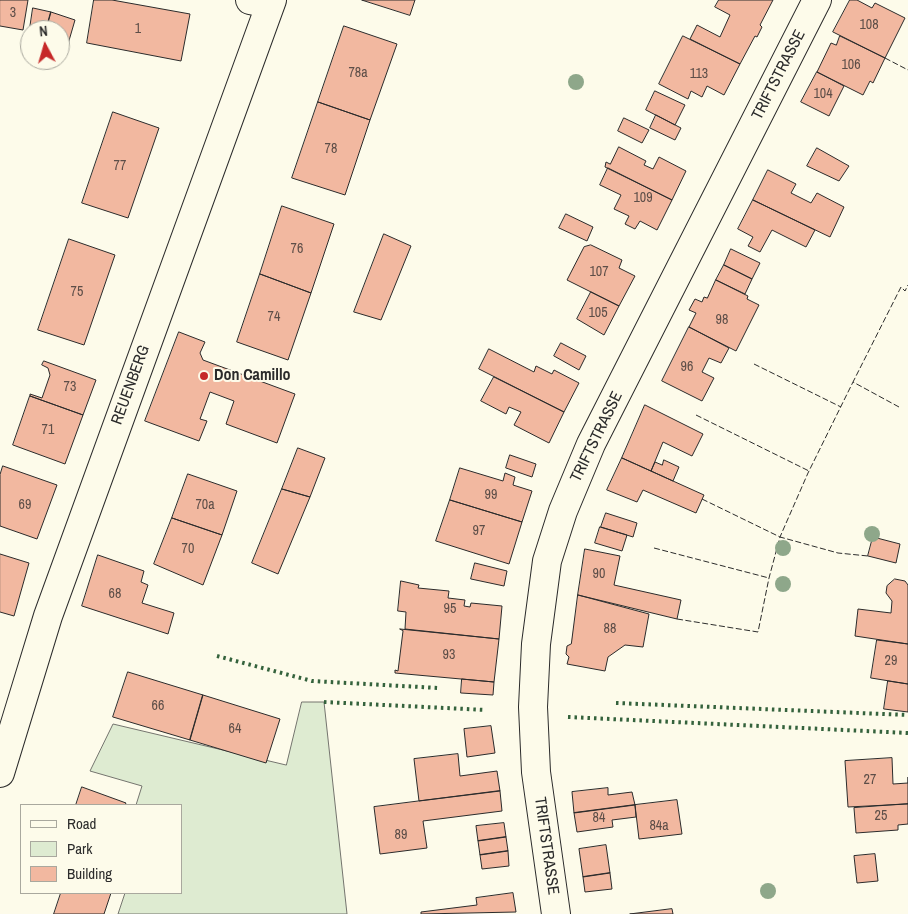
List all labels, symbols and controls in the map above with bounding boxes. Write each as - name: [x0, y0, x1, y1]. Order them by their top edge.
- house number: 3: [10, 5, 16, 21]
- house number: 108: [859, 17, 879, 33]
- north arrow: [20, 20, 70, 70]
- house number: 1: [135, 21, 141, 37]
- text: N: [38, 22, 49, 40]
- street label: TRIFTSTRASSE: [748, 27, 810, 123]
- house number: 106: [841, 57, 861, 73]
- house number: 78a: [348, 65, 368, 81]
- house number: 113: [690, 66, 708, 82]
- house number: 104: [813, 86, 833, 102]
- house number: 78: [325, 141, 337, 157]
- house number: 77: [114, 158, 126, 174]
- house number: 109: [633, 190, 653, 206]
- house number: 76: [291, 241, 303, 257]
- house number: 107: [589, 264, 609, 280]
- house number: 75: [71, 284, 83, 300]
- house number: 105: [588, 305, 608, 321]
- house number: 74: [268, 309, 280, 325]
- house number: 98: [716, 312, 728, 328]
- street label: REUENBERG: [108, 343, 154, 427]
- house number: 96: [681, 359, 693, 375]
- place label: Don Camillo: [214, 366, 291, 386]
- marker: Don Camillo: [198, 370, 210, 382]
- house number: 73: [64, 379, 76, 395]
- street label: TRIFTSTRASSE: [567, 389, 627, 485]
- house number: 71: [42, 422, 54, 438]
- house number: 99: [485, 487, 497, 503]
- house number: 69: [19, 497, 31, 513]
- house number: 70a: [195, 497, 215, 513]
- house number: 97: [473, 523, 485, 539]
- house number: 70: [182, 541, 194, 557]
- house number: 90: [593, 566, 605, 582]
- house number: 68: [109, 586, 121, 602]
- house number: 95: [444, 601, 456, 617]
- house number: 88: [604, 621, 616, 637]
- house number: 93: [443, 647, 455, 663]
- house number: 29: [885, 653, 897, 669]
- house number: 66: [152, 698, 164, 714]
- house number: 64: [229, 721, 241, 737]
- house number: 27: [864, 772, 876, 788]
- street label: TRIFTSTRASSE: [530, 796, 562, 896]
- legend: [20, 804, 182, 894]
- house number: 25: [875, 808, 887, 824]
- house number: 84: [593, 810, 605, 826]
- text: Road: [67, 813, 96, 834]
- house number: 84a: [649, 818, 669, 834]
- house number: 89: [395, 827, 407, 843]
- text: Park: [67, 838, 92, 859]
- text: Building: [67, 863, 112, 884]

